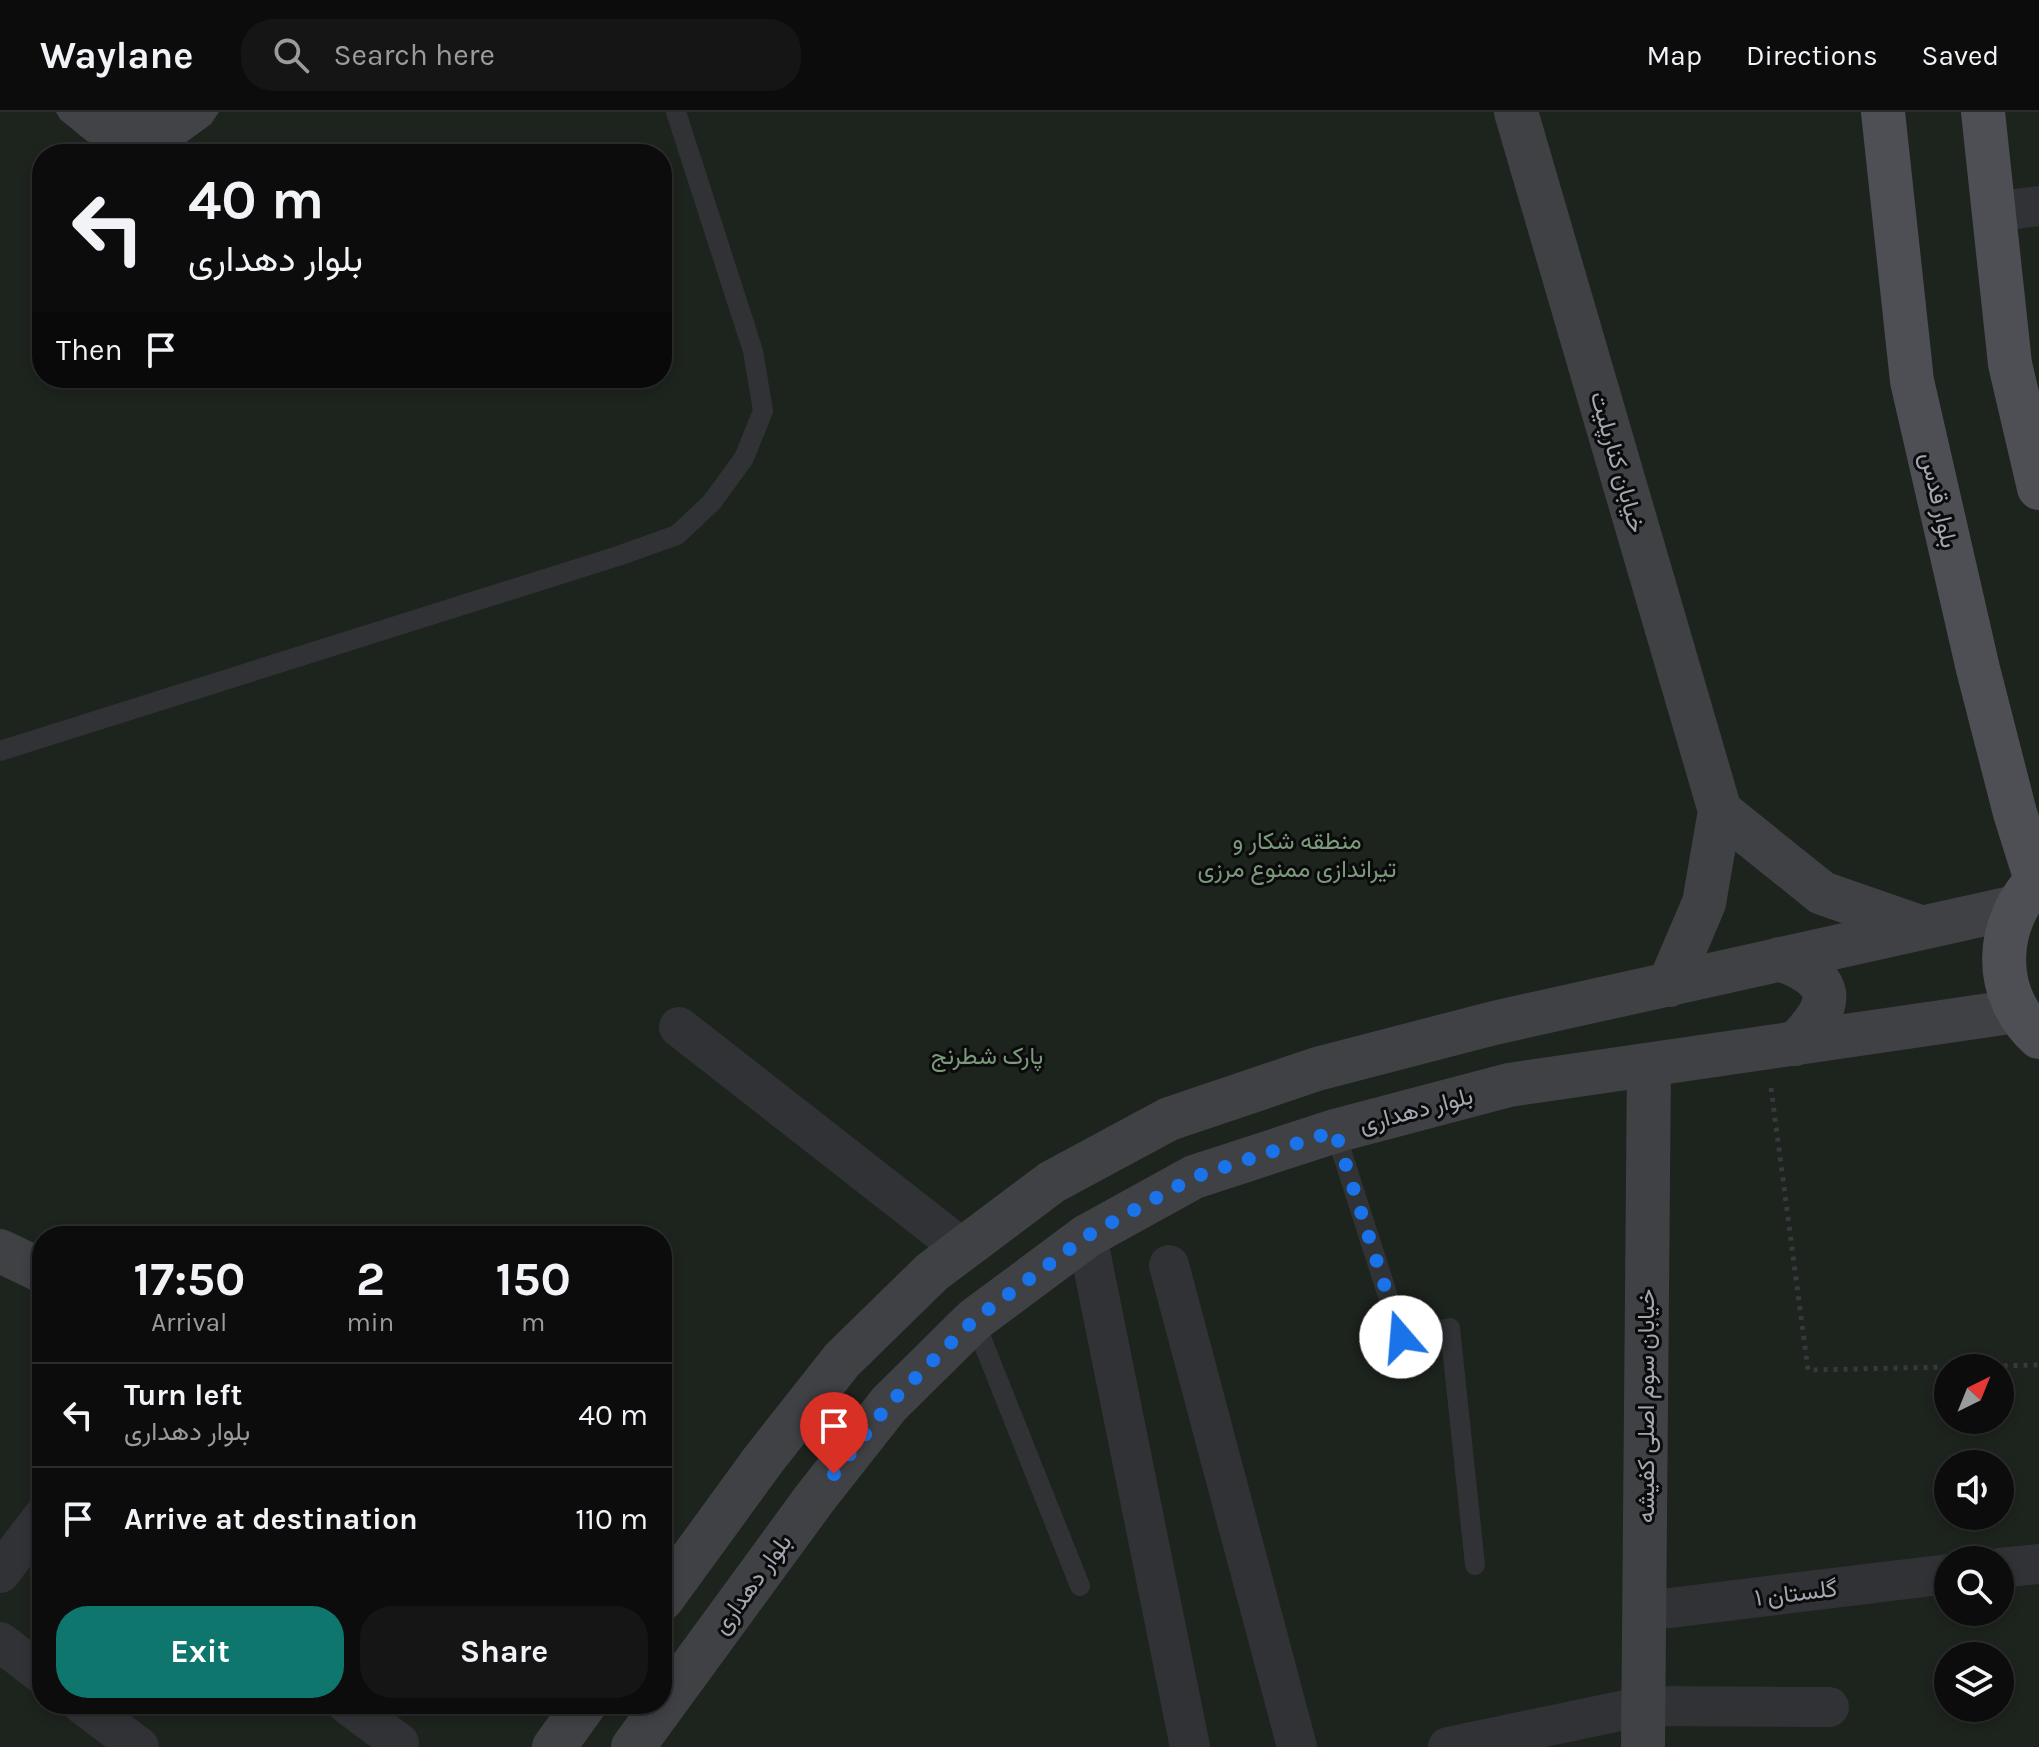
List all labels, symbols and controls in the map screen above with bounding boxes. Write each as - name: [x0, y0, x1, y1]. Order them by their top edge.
- search box: [241, 19, 801, 91]
- text: Waylane: [40, 33, 193, 78]
- icon: search: [269, 33, 313, 77]
- text: Search here: [333, 37, 495, 73]
- text: Map: [1647, 39, 1702, 72]
- text: Directions: [1746, 39, 1878, 72]
- text: Saved: [1922, 39, 1999, 72]
- text: 40 m: [188, 167, 324, 232]
- icon: left: [56, 176, 160, 280]
- text: بلوار دهداری: [188, 238, 363, 280]
- icon: arrive: [139, 328, 183, 372]
- text: Then: [56, 332, 123, 368]
- street label: خیابان کنارپلیت: [1583, 388, 1652, 536]
- street label: بلوار قدس: [1913, 450, 1964, 551]
- park label: منطقه شکار و تیراندازی ممنوع مرزی: [1198, 827, 1396, 885]
- park label: پارک شطرنج: [931, 1042, 1043, 1073]
- street label: بلوار دهداری: [1356, 1081, 1476, 1140]
- text: 17:50: [133, 1251, 245, 1307]
- text: 2: [356, 1251, 385, 1307]
- text: 150: [495, 1251, 571, 1307]
- street label: خیابان سوم اصلی کفیشه: [1632, 1289, 1662, 1523]
- position arrow: [1359, 1295, 1443, 1379]
- text: Arrival: [151, 1307, 227, 1338]
- text: min: [347, 1307, 394, 1338]
- text: m: [521, 1307, 545, 1338]
- north arrow: [1934, 1354, 2014, 1434]
- map controls: [1934, 1354, 2014, 1722]
- text: Turn left: [124, 1377, 242, 1413]
- pin: [800, 1392, 868, 1474]
- icon: left: [56, 1393, 100, 1437]
- text: 40 m: [578, 1397, 648, 1433]
- icon: arrive: [812, 1404, 856, 1448]
- text: بلوار دهداری: [124, 1416, 250, 1447]
- button: sound: [1934, 1450, 2014, 1530]
- icon: arrive: [56, 1497, 100, 1541]
- text: Arrive at destination: [124, 1501, 418, 1537]
- text: 110 m: [575, 1501, 648, 1537]
- street label: بلوار دهداری: [706, 1529, 798, 1640]
- button: search: [1934, 1546, 2014, 1626]
- street label: گلستان ۱: [1753, 1574, 1839, 1612]
- button: Exit: [56, 1606, 344, 1698]
- button: Share: [360, 1606, 648, 1698]
- button: layers: [1934, 1642, 2014, 1722]

